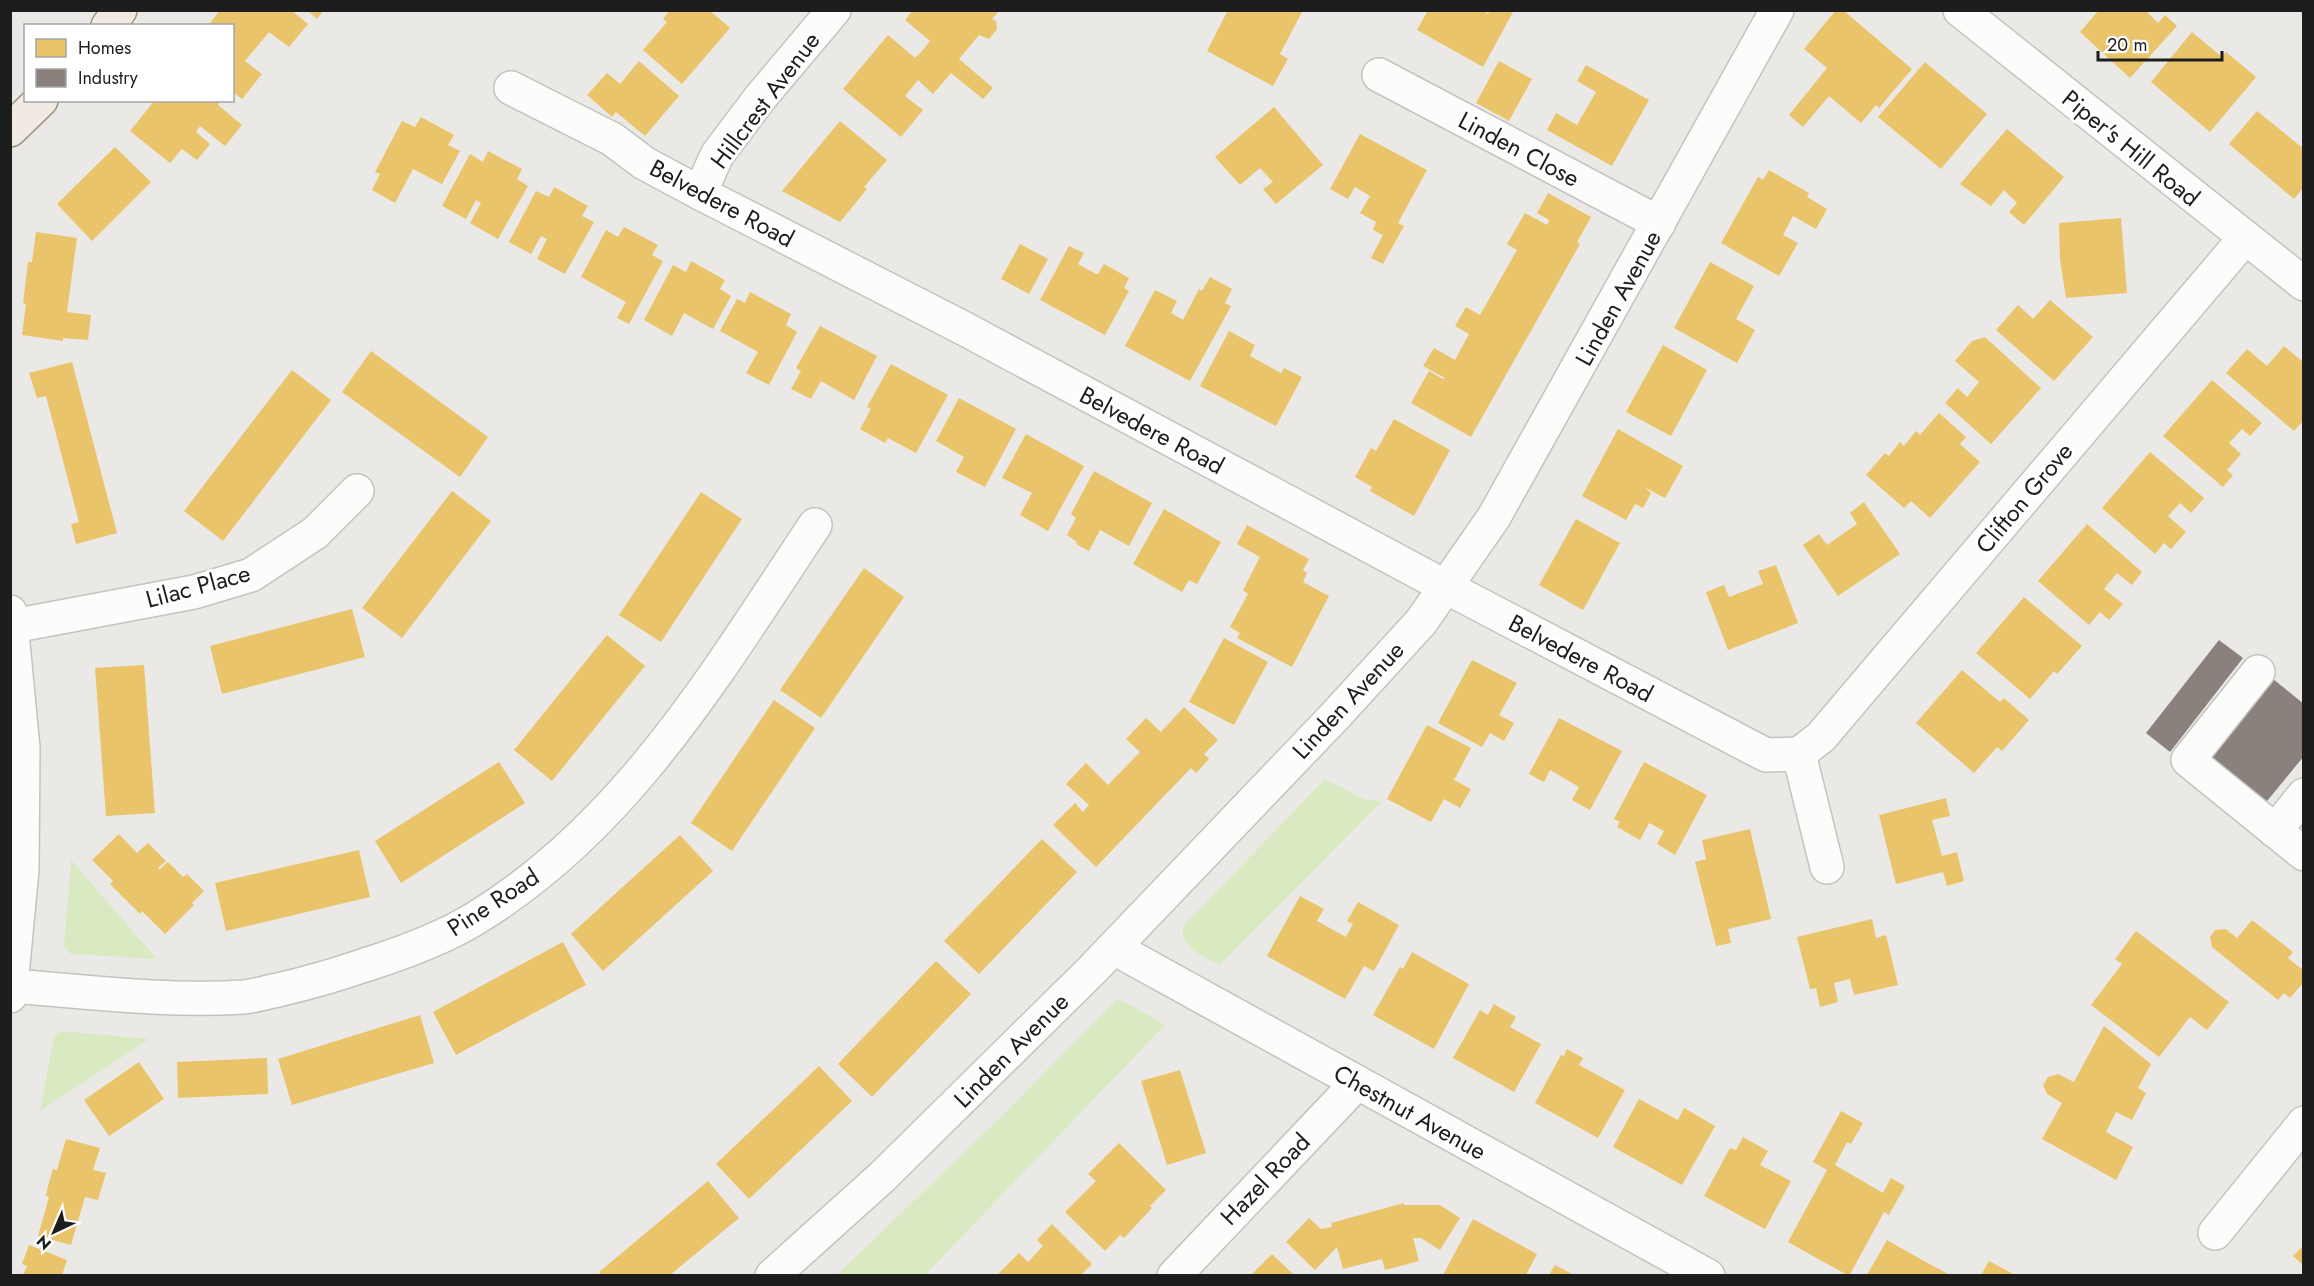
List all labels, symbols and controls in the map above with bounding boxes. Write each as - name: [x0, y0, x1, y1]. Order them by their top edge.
- legend: [24, 24, 234, 102]
- street label: Hillcrest Avenue: [702, 24, 828, 176]
- scale bar: [2098, 24, 2222, 62]
- text: 20 m: [2107, 32, 2147, 58]
- text: Homes: [78, 35, 131, 61]
- text: Industry: [78, 65, 138, 91]
- street label: Piper's Hill Road: [2055, 81, 2207, 215]
- street label: Linden Close: [1452, 102, 1586, 196]
- street label: Belvedere Road: [644, 150, 800, 256]
- street label: Linden Avenue: [1566, 224, 1670, 372]
- street label: Belvedere Road: [1074, 377, 1230, 483]
- street label: Clifton Grove: [1967, 435, 2081, 561]
- street label: Lilac Place: [142, 555, 254, 617]
- street label: Belvedere Road: [1503, 605, 1659, 711]
- street label: Linden Avenue: [1284, 633, 1412, 767]
- street label: Pine Road: [440, 859, 546, 945]
- street label: Linden Avenue: [946, 985, 1076, 1115]
- street label: Chestnut Avenue: [1327, 1056, 1493, 1168]
- street label: Hazel Road: [1212, 1125, 1318, 1233]
- north arrow: [24, 1202, 84, 1262]
- text: N: [31, 1230, 56, 1255]

